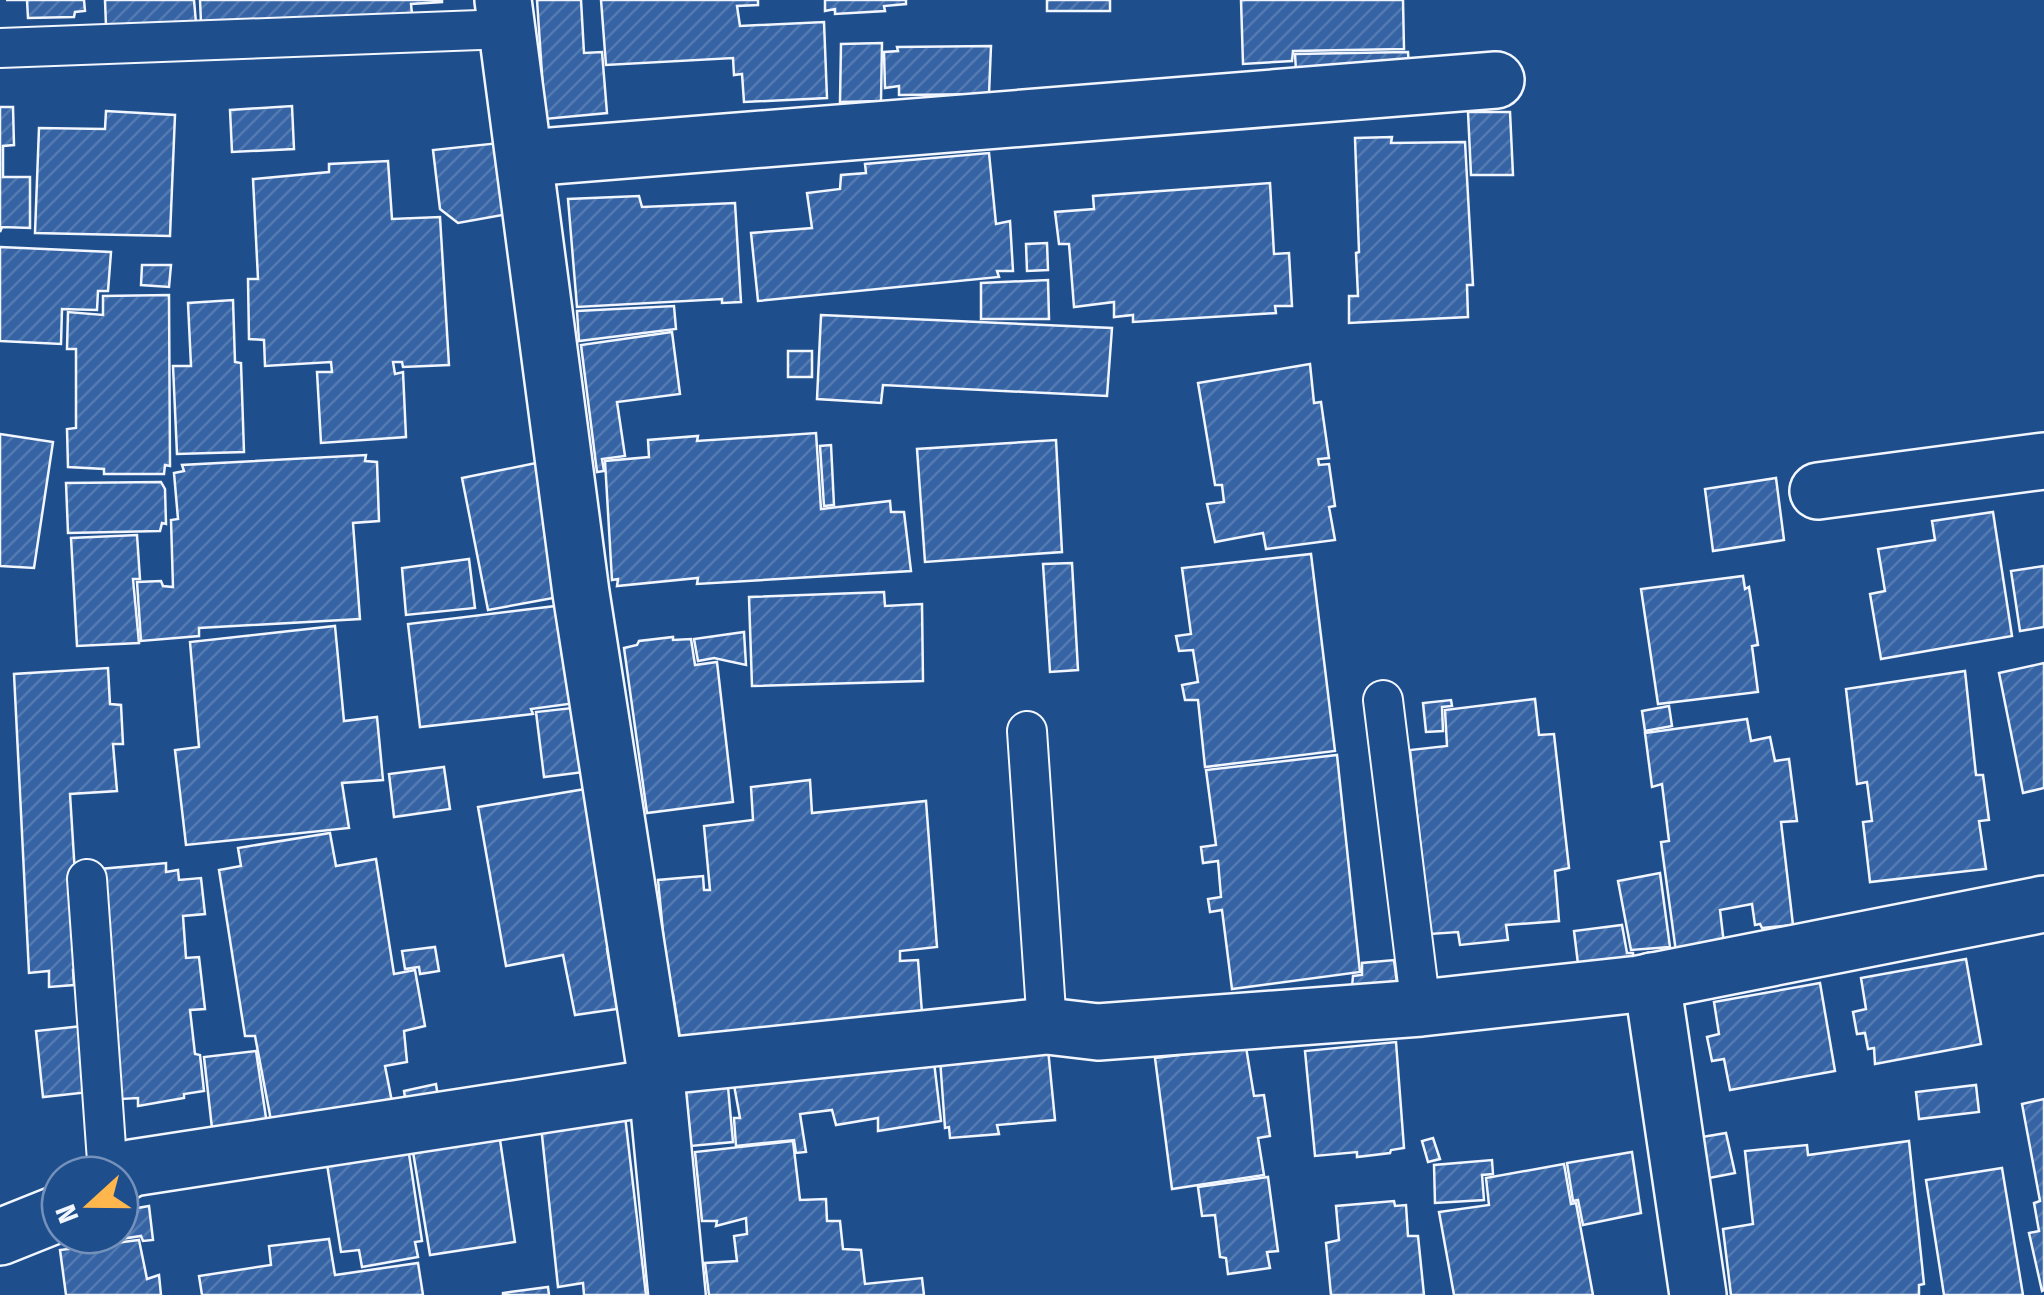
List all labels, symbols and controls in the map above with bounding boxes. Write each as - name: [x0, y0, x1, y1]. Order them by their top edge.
- north arrow: [40, 1155, 140, 1255]
- text: N: [49, 1200, 86, 1228]

